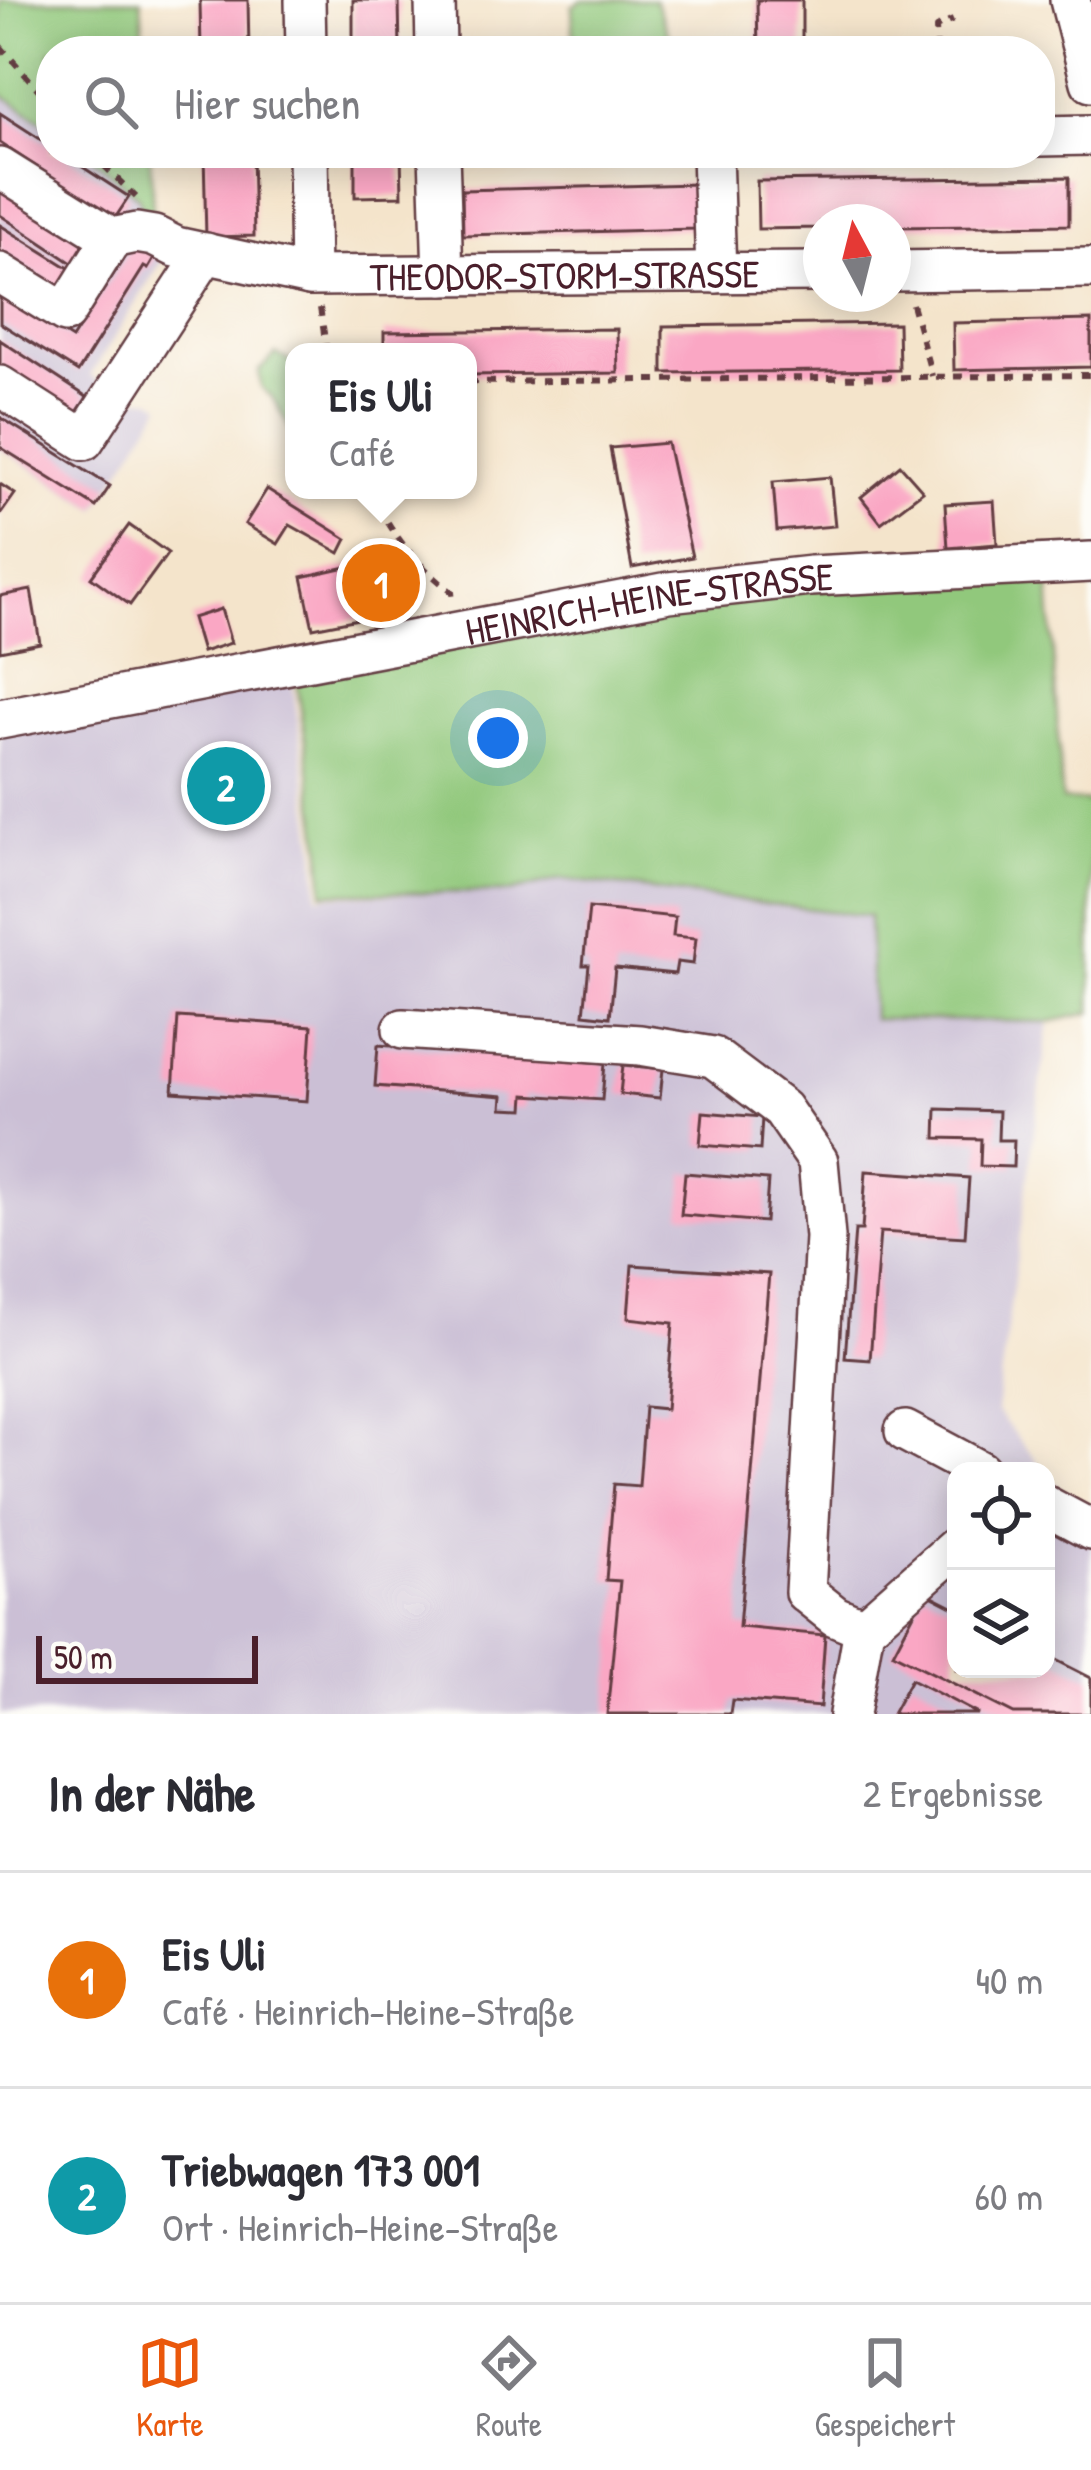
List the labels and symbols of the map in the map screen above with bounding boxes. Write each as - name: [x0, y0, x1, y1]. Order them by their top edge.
- north arrow: [803, 204, 911, 312]
- street label: THEODOR-STORM-STRASSE: [369, 246, 760, 302]
- pin: 1: [342, 538, 420, 628]
- street label: HEINRICH-HEINE-STRASSE: [461, 548, 835, 657]
- your location: [468, 708, 528, 768]
- pin: 2: [187, 741, 265, 831]
- scale bar: [36, 1630, 258, 1683]

